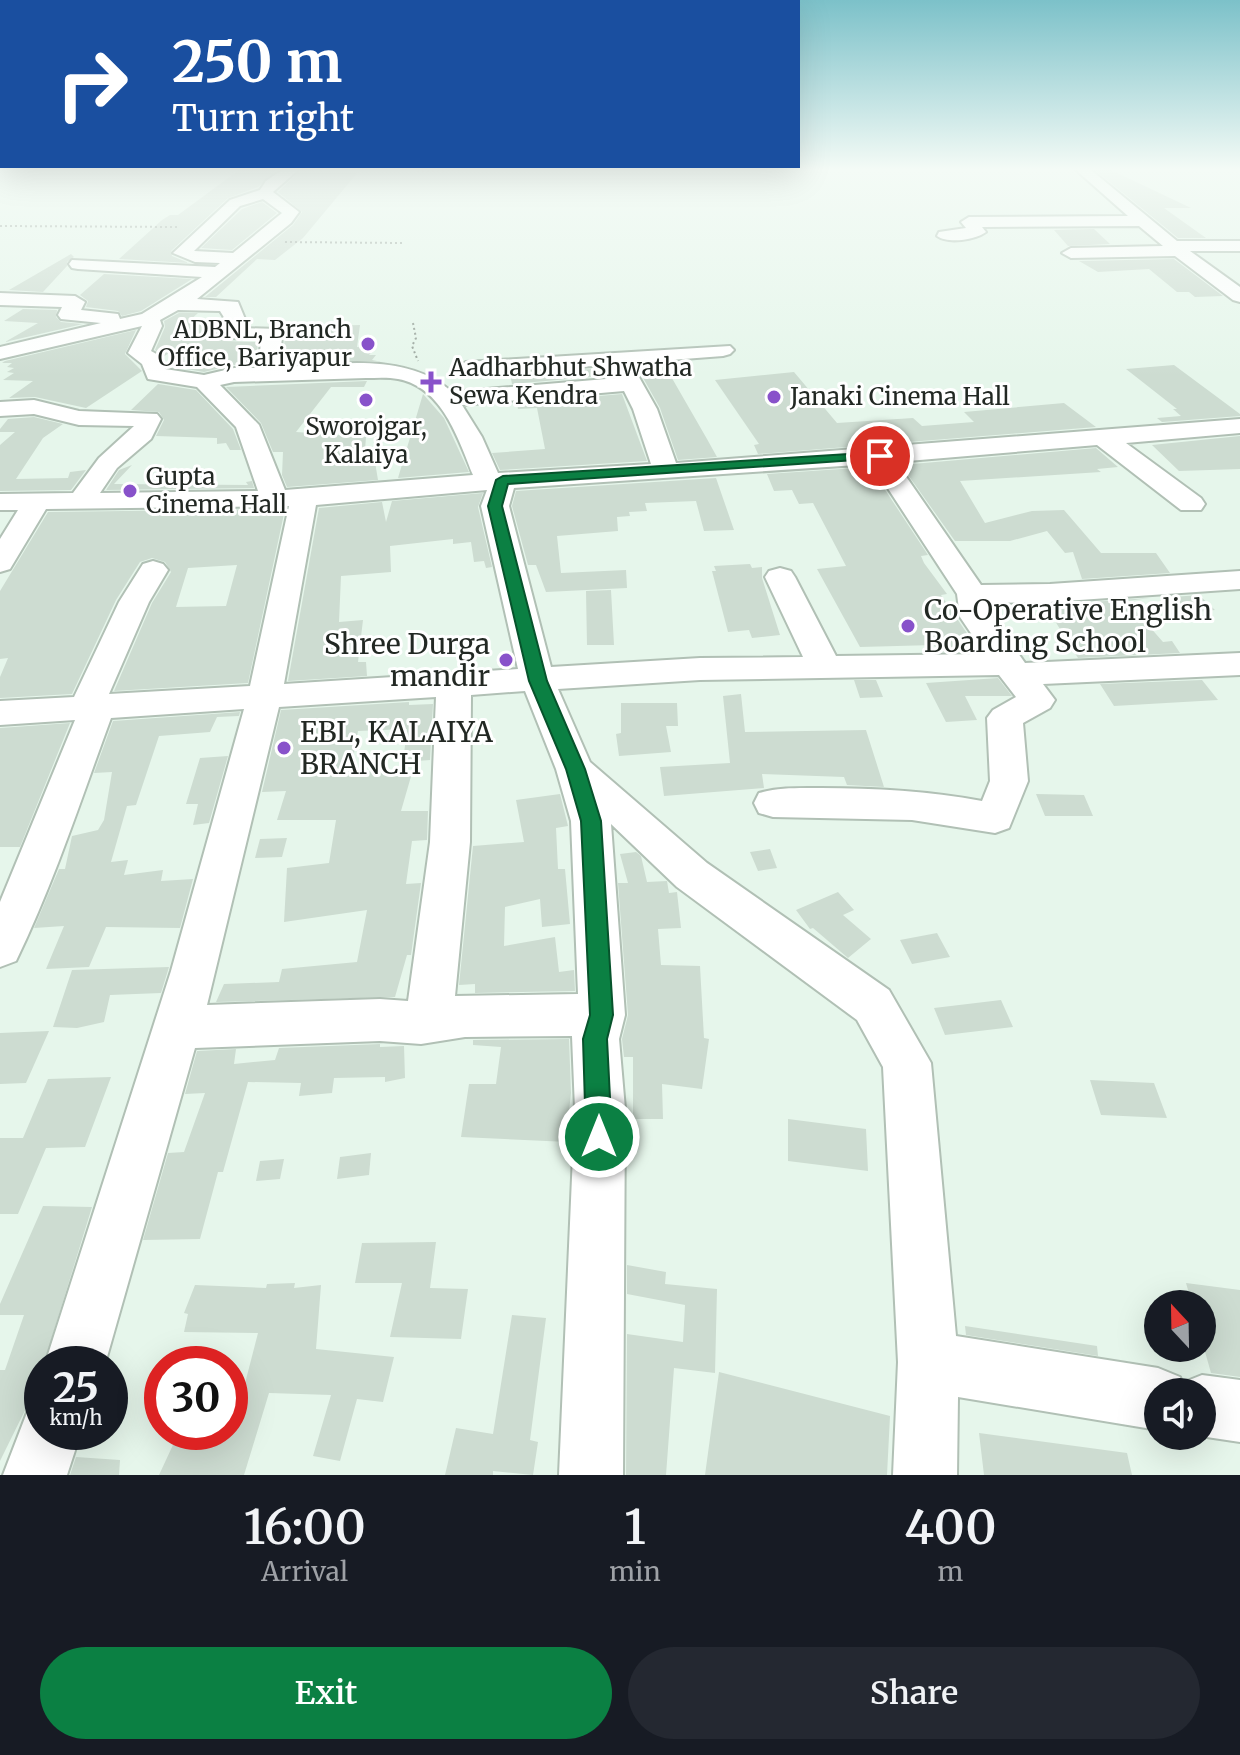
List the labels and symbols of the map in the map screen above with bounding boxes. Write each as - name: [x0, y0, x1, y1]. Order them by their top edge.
- place label: ADBNL, Branch Office, Bariyapur: [158, 314, 352, 373]
- marker: ADBNL, Branch Office, Bariyapur: [359, 335, 377, 353]
- place label: Aadharbhut Shwatha Sewa Kendra: [448, 352, 692, 411]
- marker: Aadharbhut Shwatha Sewa Kendra: [420, 371, 442, 393]
- place label: Janaki Cinema Hall: [789, 381, 1010, 412]
- marker: Janaki Cinema Hall: [765, 388, 783, 406]
- marker: Sworojgar, Kalaiya: [357, 391, 375, 409]
- place label: Sworojgar, Kalaiya: [305, 411, 427, 470]
- pin: [846, 422, 914, 490]
- place label: Gupta Cinema Hall: [146, 461, 287, 520]
- marker: Gupta Cinema Hall: [121, 482, 139, 500]
- place label: Co-Operative English Boarding School: [924, 592, 1212, 660]
- marker: Co-Operative English Boarding School: [899, 617, 917, 635]
- place label: Shree Durga mandir: [324, 626, 490, 694]
- marker: Shree Durga mandir: [497, 651, 515, 669]
- place label: EBL, KALAIYA BRANCH: [300, 714, 493, 782]
- marker: EBL, KALAIYA BRANCH: [275, 739, 293, 757]
- position arrow: [557, 1095, 641, 1179]
- north arrow: [1144, 1290, 1216, 1362]
- speed limit sign: 30: [144, 1346, 248, 1450]

